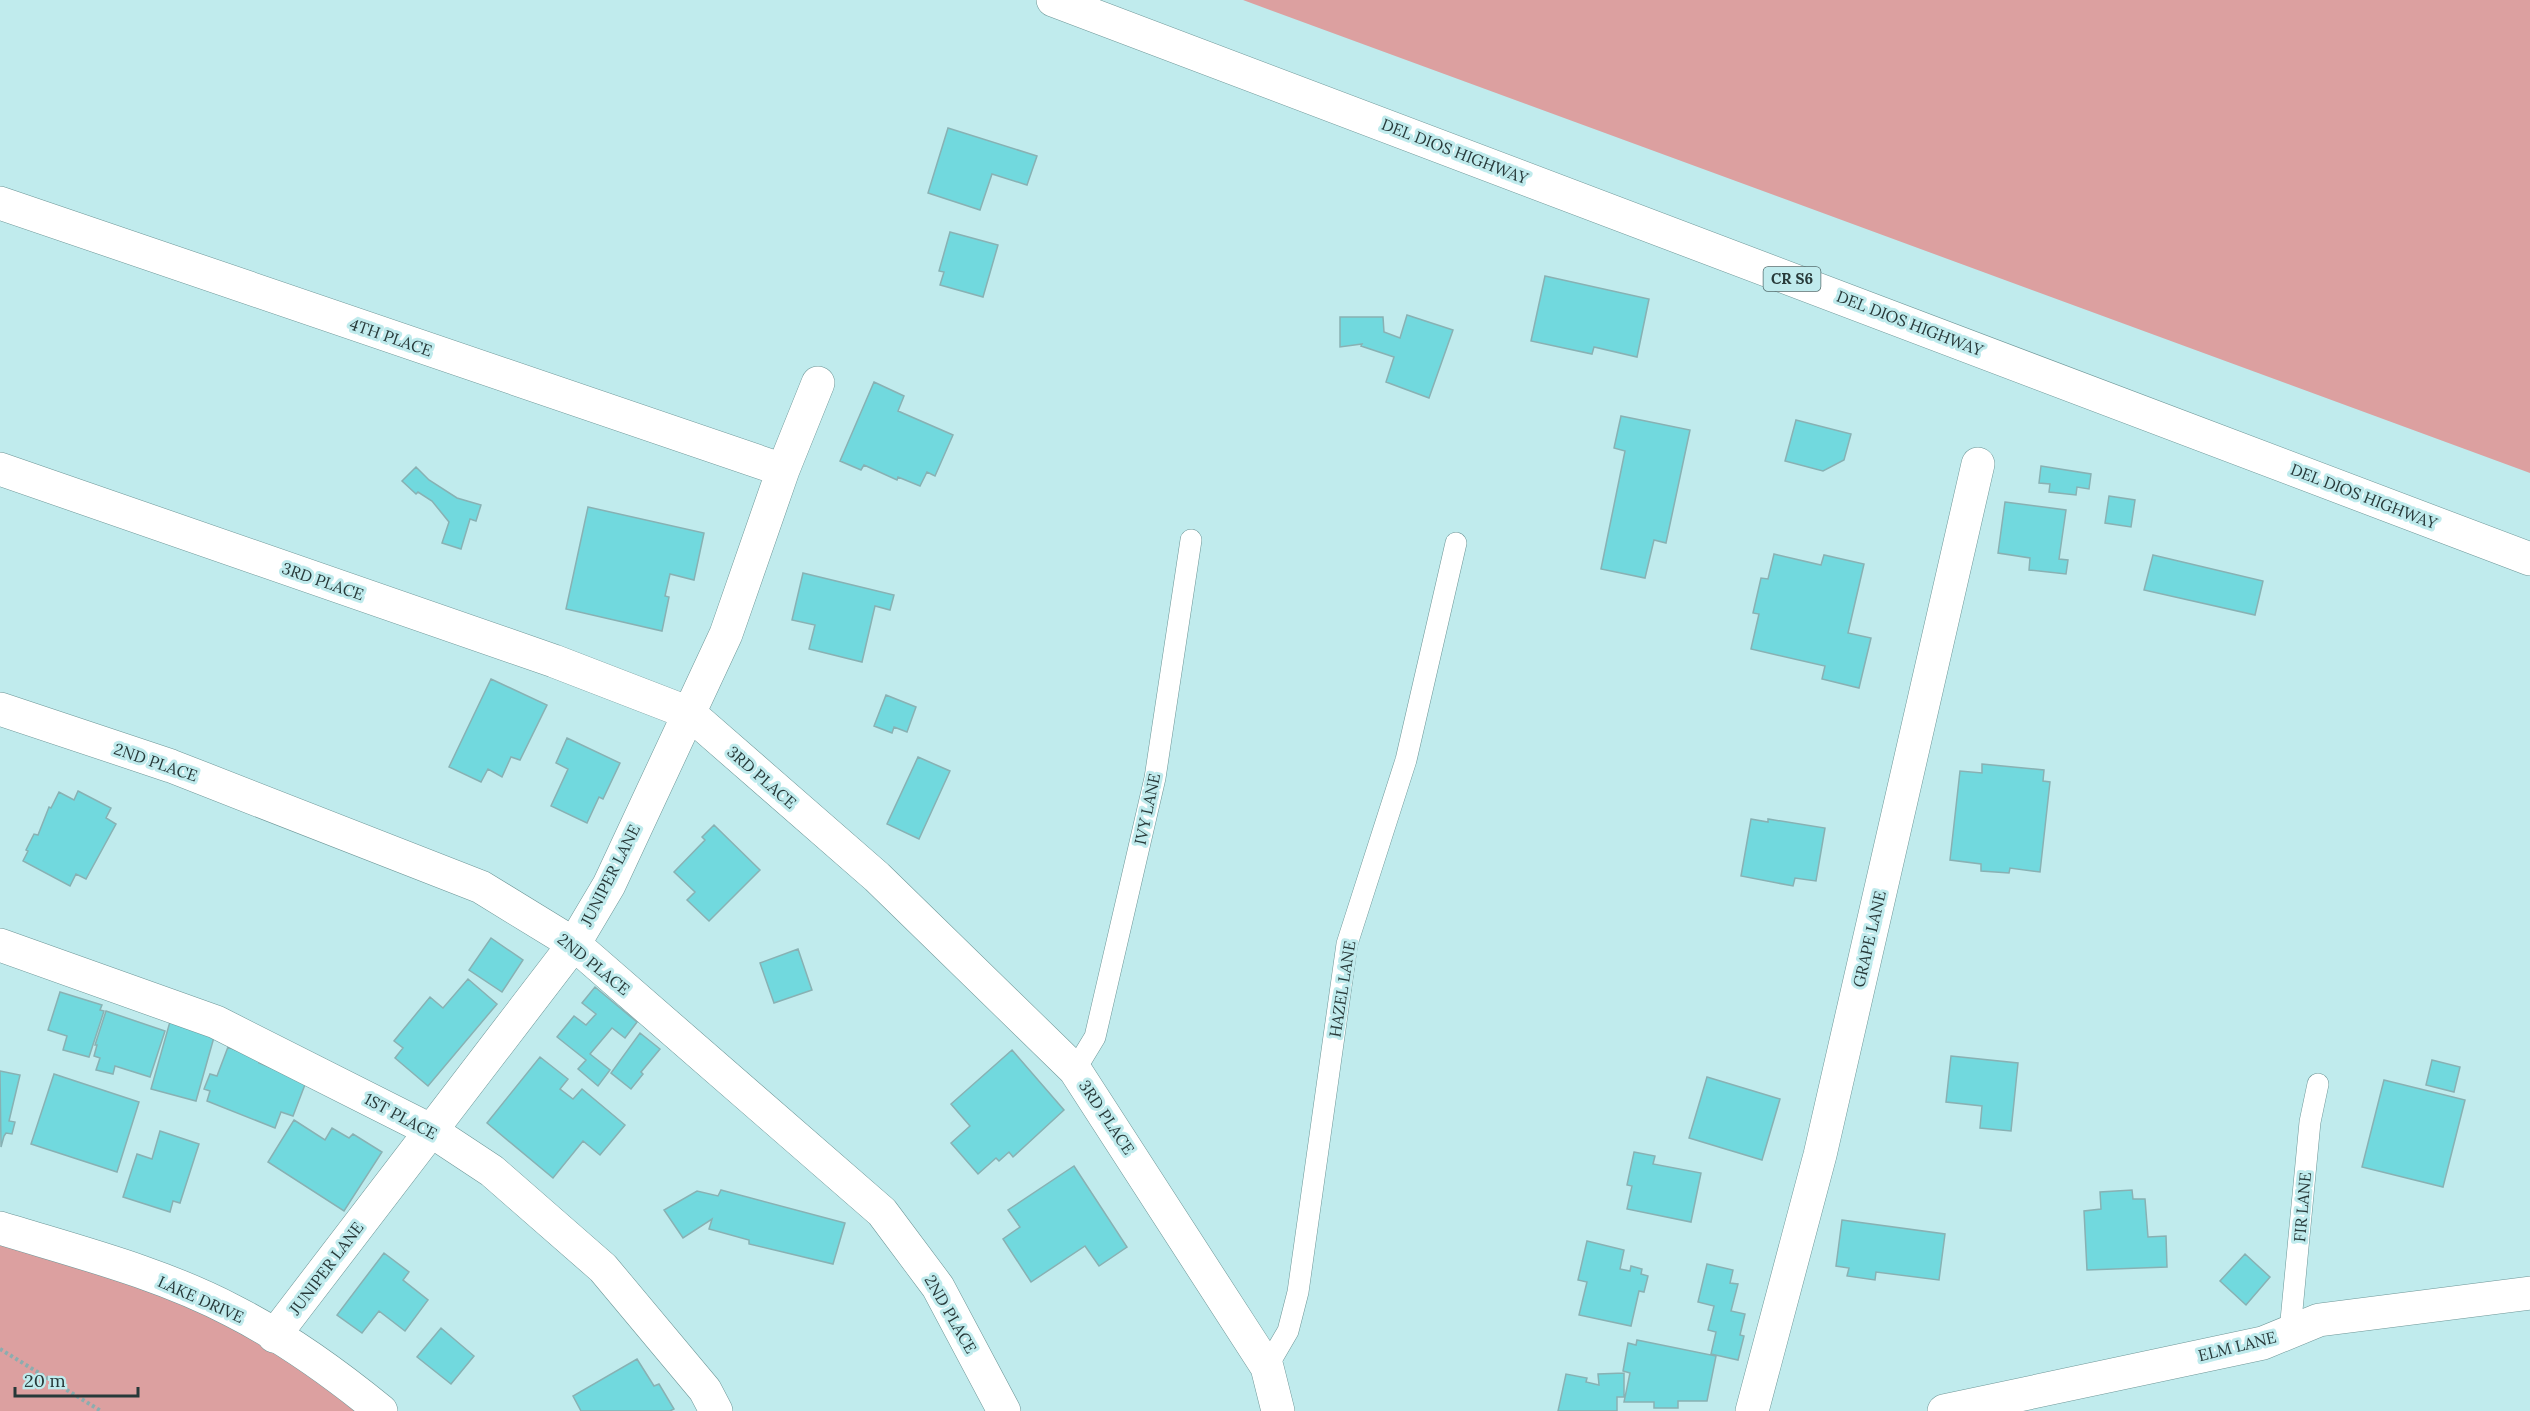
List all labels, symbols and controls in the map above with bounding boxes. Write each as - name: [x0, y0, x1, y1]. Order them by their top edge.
- street label: DEL DIOS HIGHWAY: [1379, 114, 1532, 188]
- road number: CR S6: [1764, 267, 1820, 291]
- street label: DEL DIOS HIGHWAY: [1834, 286, 1987, 360]
- street label: 4TH PLACE: [347, 314, 435, 360]
- street label: DEL DIOS HIGHWAY: [2288, 459, 2441, 533]
- street label: 3RD PLACE: [279, 558, 367, 604]
- street label: 2ND PLACE: [112, 738, 200, 786]
- street label: 3RD PLACE: [723, 741, 801, 813]
- street label: IVY LANE: [1130, 771, 1164, 847]
- street label: JUNIPER LANE: [575, 821, 644, 930]
- street label: GRAPE LANE: [1848, 889, 1890, 989]
- street label: 2ND PLACE: [554, 929, 634, 999]
- street label: HAZEL LANE: [1324, 939, 1360, 1039]
- street label: 3RD PLACE: [1075, 1076, 1139, 1158]
- street label: 1ST PLACE: [361, 1088, 441, 1144]
- street label: FIR LANE: [2289, 1171, 2315, 1243]
- street label: JUNIPER LANE: [284, 1218, 367, 1319]
- street label: LAKE DRIVE: [155, 1271, 247, 1327]
- street label: 2ND PLACE: [921, 1271, 981, 1357]
- street label: ELM LANE: [2196, 1327, 2278, 1365]
- scale bar: [15, 1360, 138, 1398]
- text: 20 m: [24, 1369, 66, 1392]

